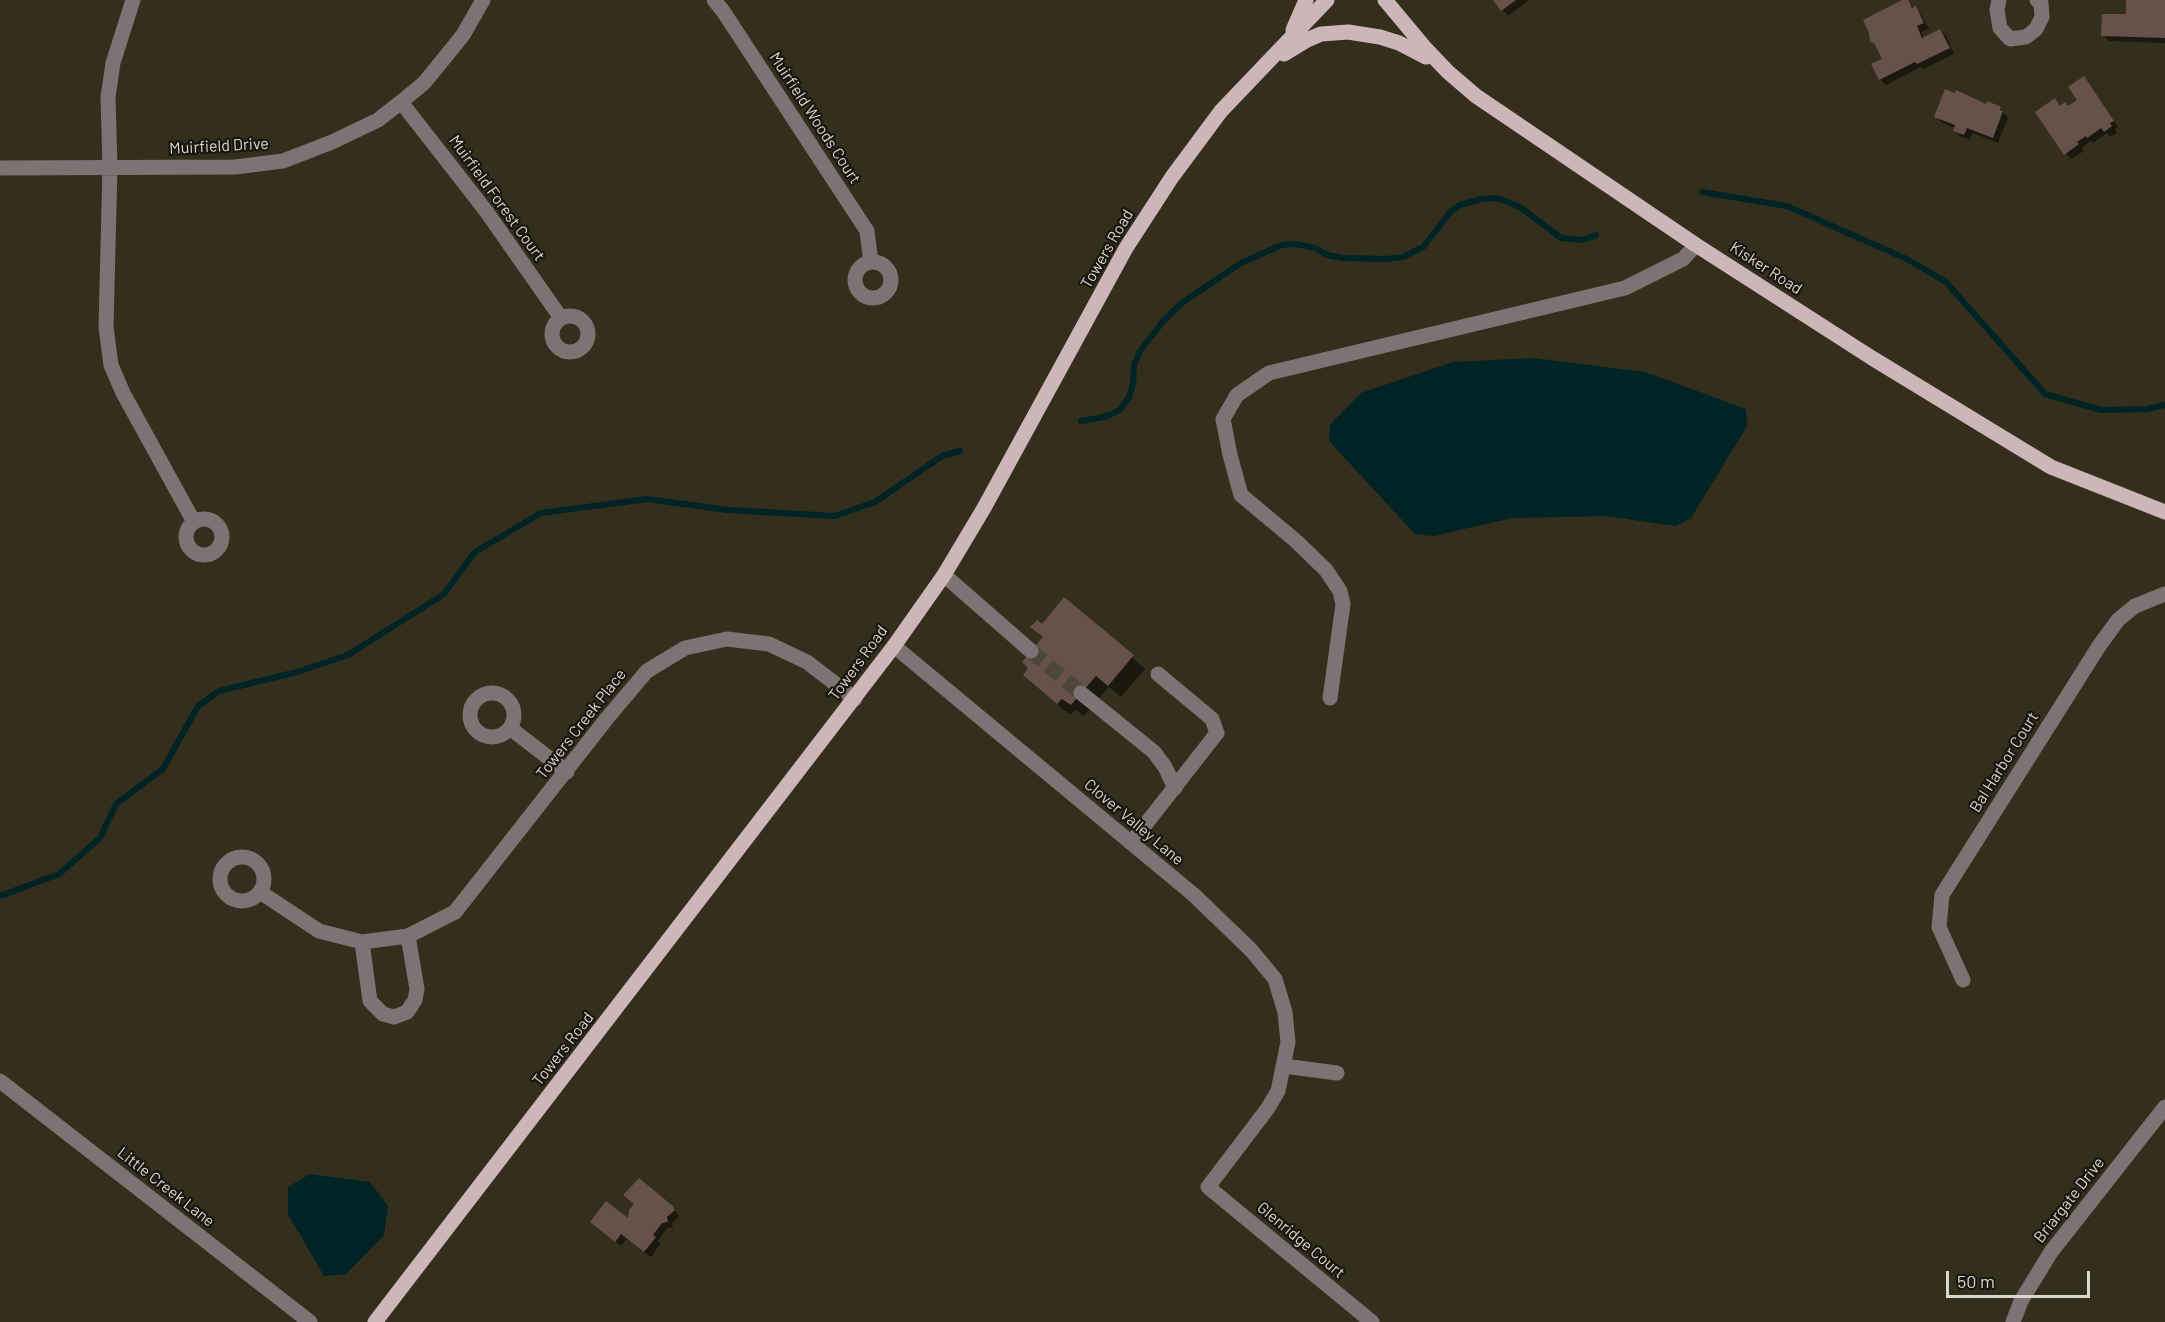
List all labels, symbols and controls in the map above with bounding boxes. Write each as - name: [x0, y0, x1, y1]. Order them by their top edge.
- street label: Muirfield Woods Court: [765, 49, 865, 187]
- street label: Muirfield Forest Court: [445, 131, 549, 265]
- street label: Muirfield Drive: [169, 134, 269, 158]
- street label: Towers Road: [1077, 206, 1137, 292]
- street label: Kisker Road: [1726, 238, 1806, 298]
- street label: Towers Road: [824, 622, 892, 704]
- street label: Towers Creek Place: [532, 665, 630, 783]
- street label: Bal Harbor Court: [1965, 708, 2043, 816]
- street label: Clover Valley Lane: [1080, 775, 1188, 869]
- street label: Towers Road: [528, 1008, 598, 1090]
- street label: Little Creek Lane: [113, 1143, 219, 1231]
- street label: Briargate Drive: [2030, 1153, 2108, 1247]
- street label: Glenridge Court: [1253, 1198, 1349, 1282]
- scale bar: [1949, 1259, 2093, 1297]
- text: 50 m: [1957, 1270, 1995, 1292]

